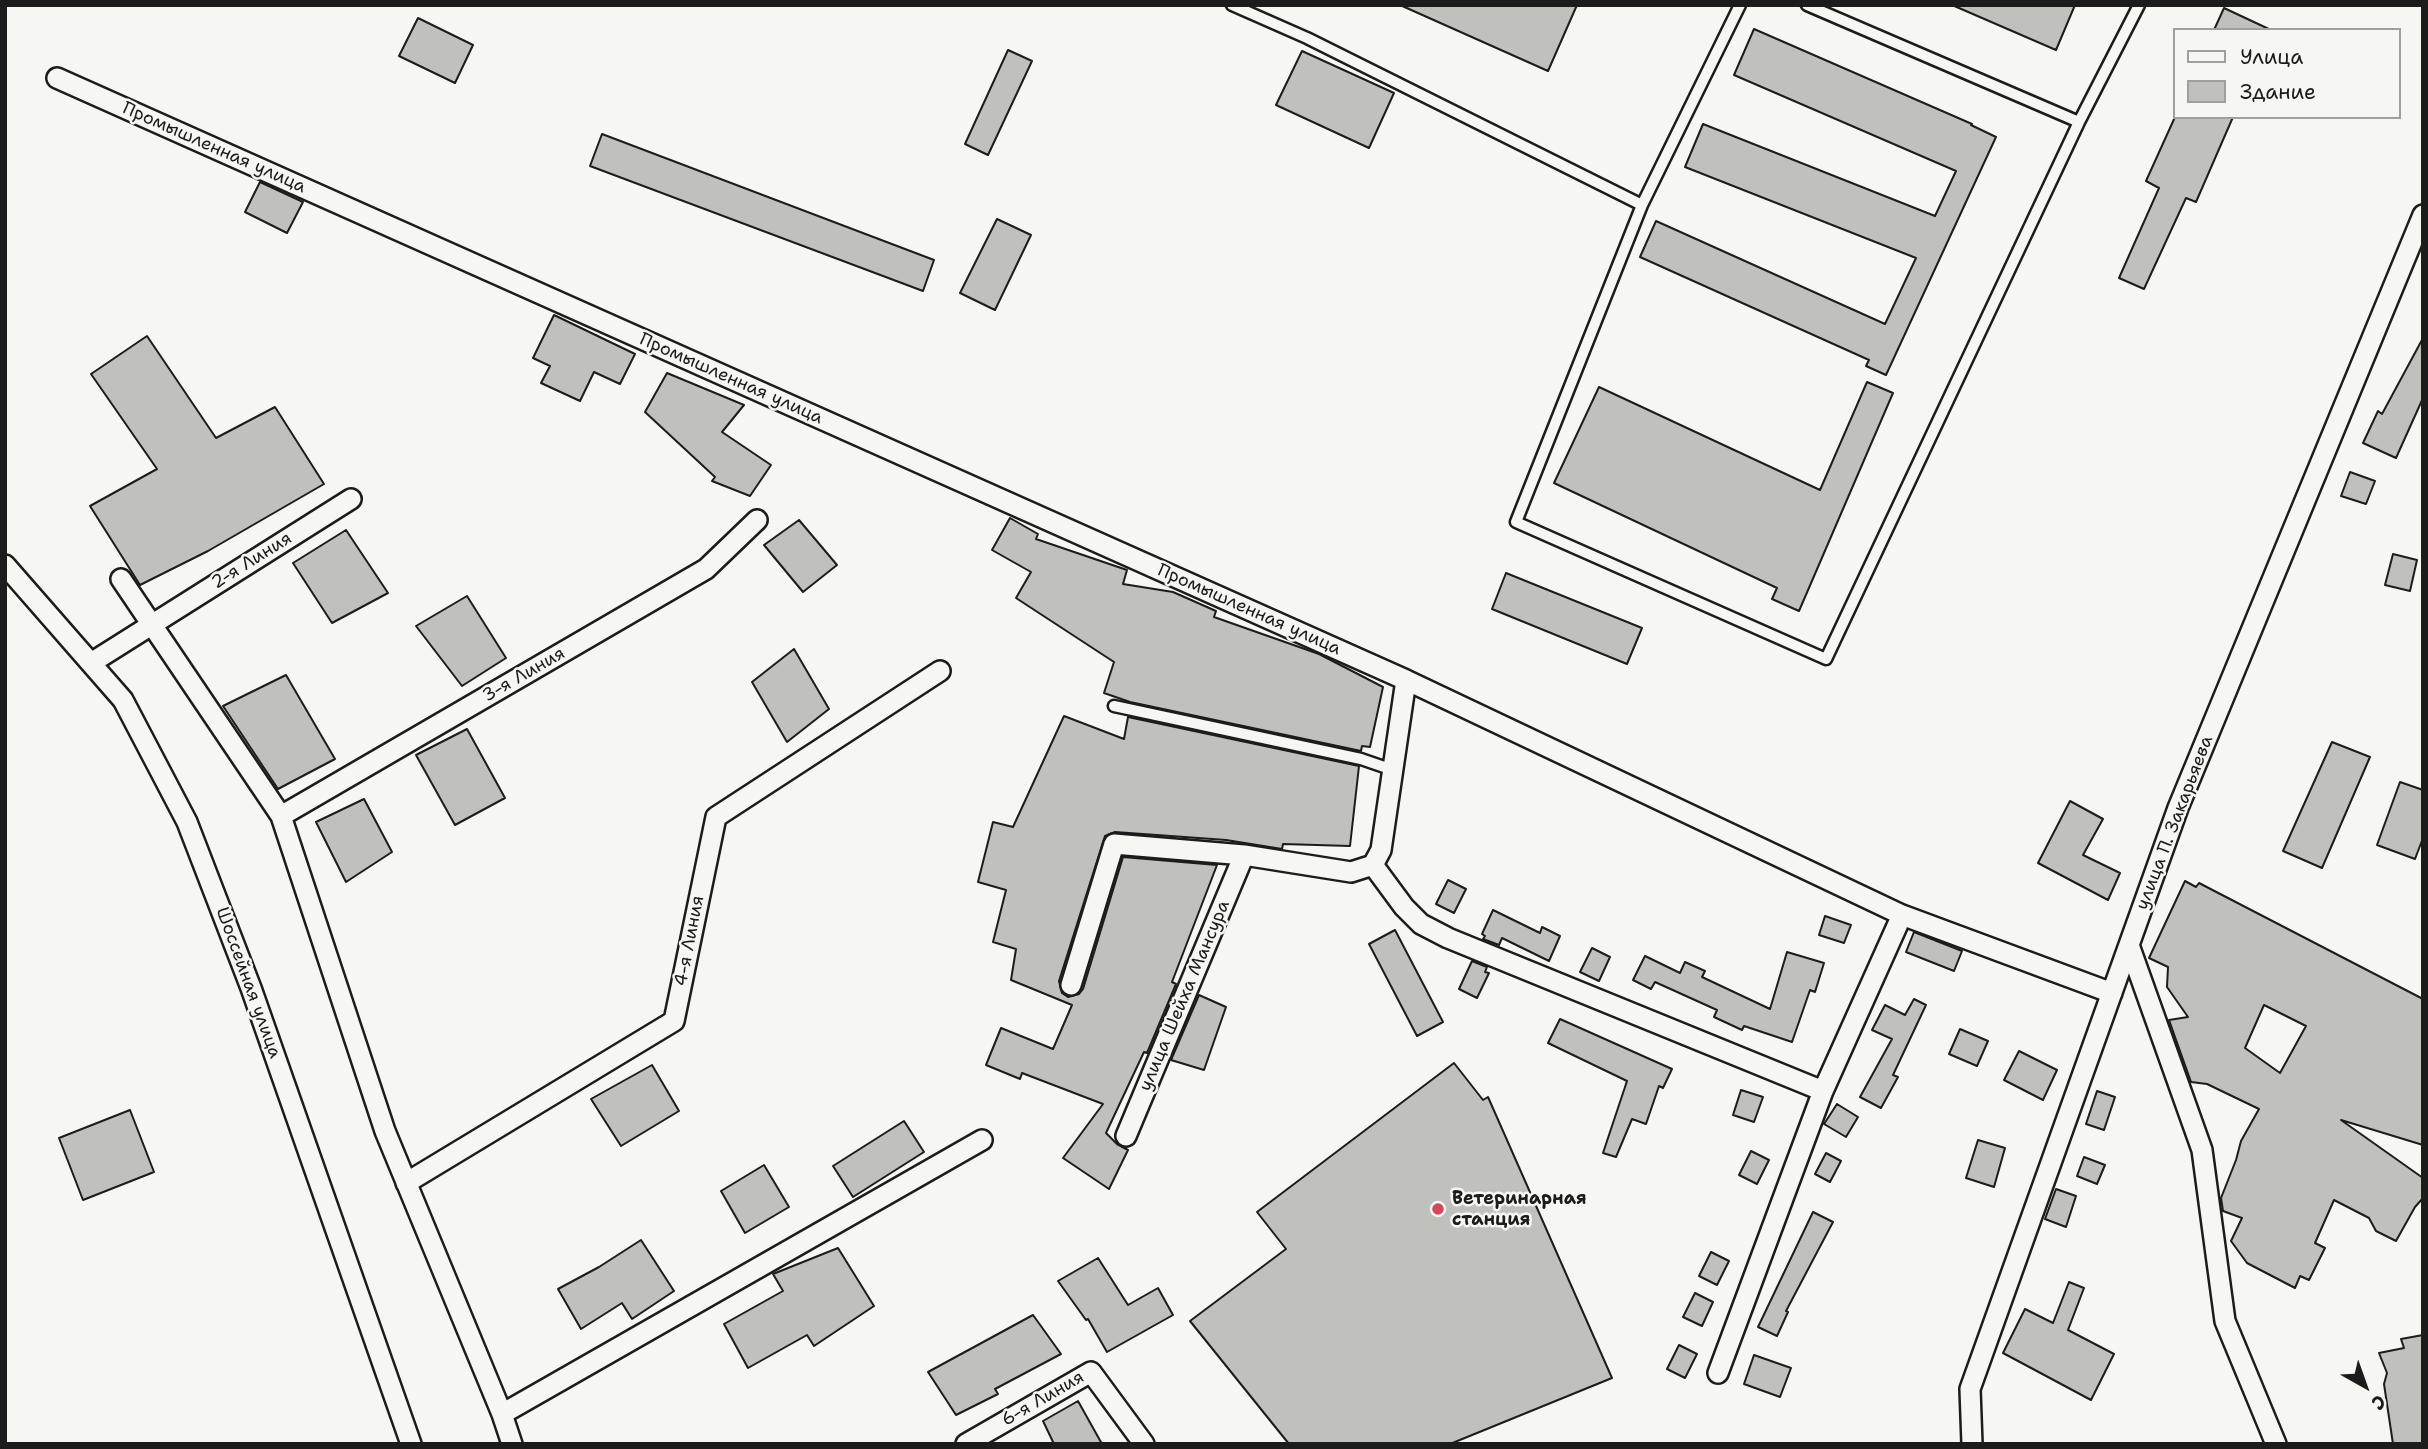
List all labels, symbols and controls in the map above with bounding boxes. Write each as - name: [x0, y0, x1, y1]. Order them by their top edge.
- legend: [2172, 28, 2400, 119]
- text: Улица: [2240, 43, 2303, 71]
- text: Здание: [2240, 78, 2316, 106]
- street label: Промышленная улица: [119, 98, 309, 198]
- street label: Промышленная улица: [636, 329, 826, 429]
- street label: 2-я Линия: [208, 528, 296, 594]
- street label: Промышленная улица: [1154, 560, 1344, 660]
- street label: 3-я Линия: [479, 643, 569, 707]
- street label: улица П. Закарьяева: [2132, 733, 2218, 913]
- street label: 4-я Линия: [671, 894, 709, 988]
- street label: улица Шейха Мансура: [1135, 897, 1235, 1095]
- street label: Шоссейная улица: [211, 905, 285, 1061]
- place label: Ветеринарная станция: [1452, 1188, 1587, 1230]
- marker: Ветеринарная станция: [1430, 1201, 1446, 1217]
- north arrow: [2330, 1351, 2400, 1421]
- street label: 6-я Линия: [998, 1367, 1088, 1431]
- text: С: [2366, 1389, 2391, 1416]

